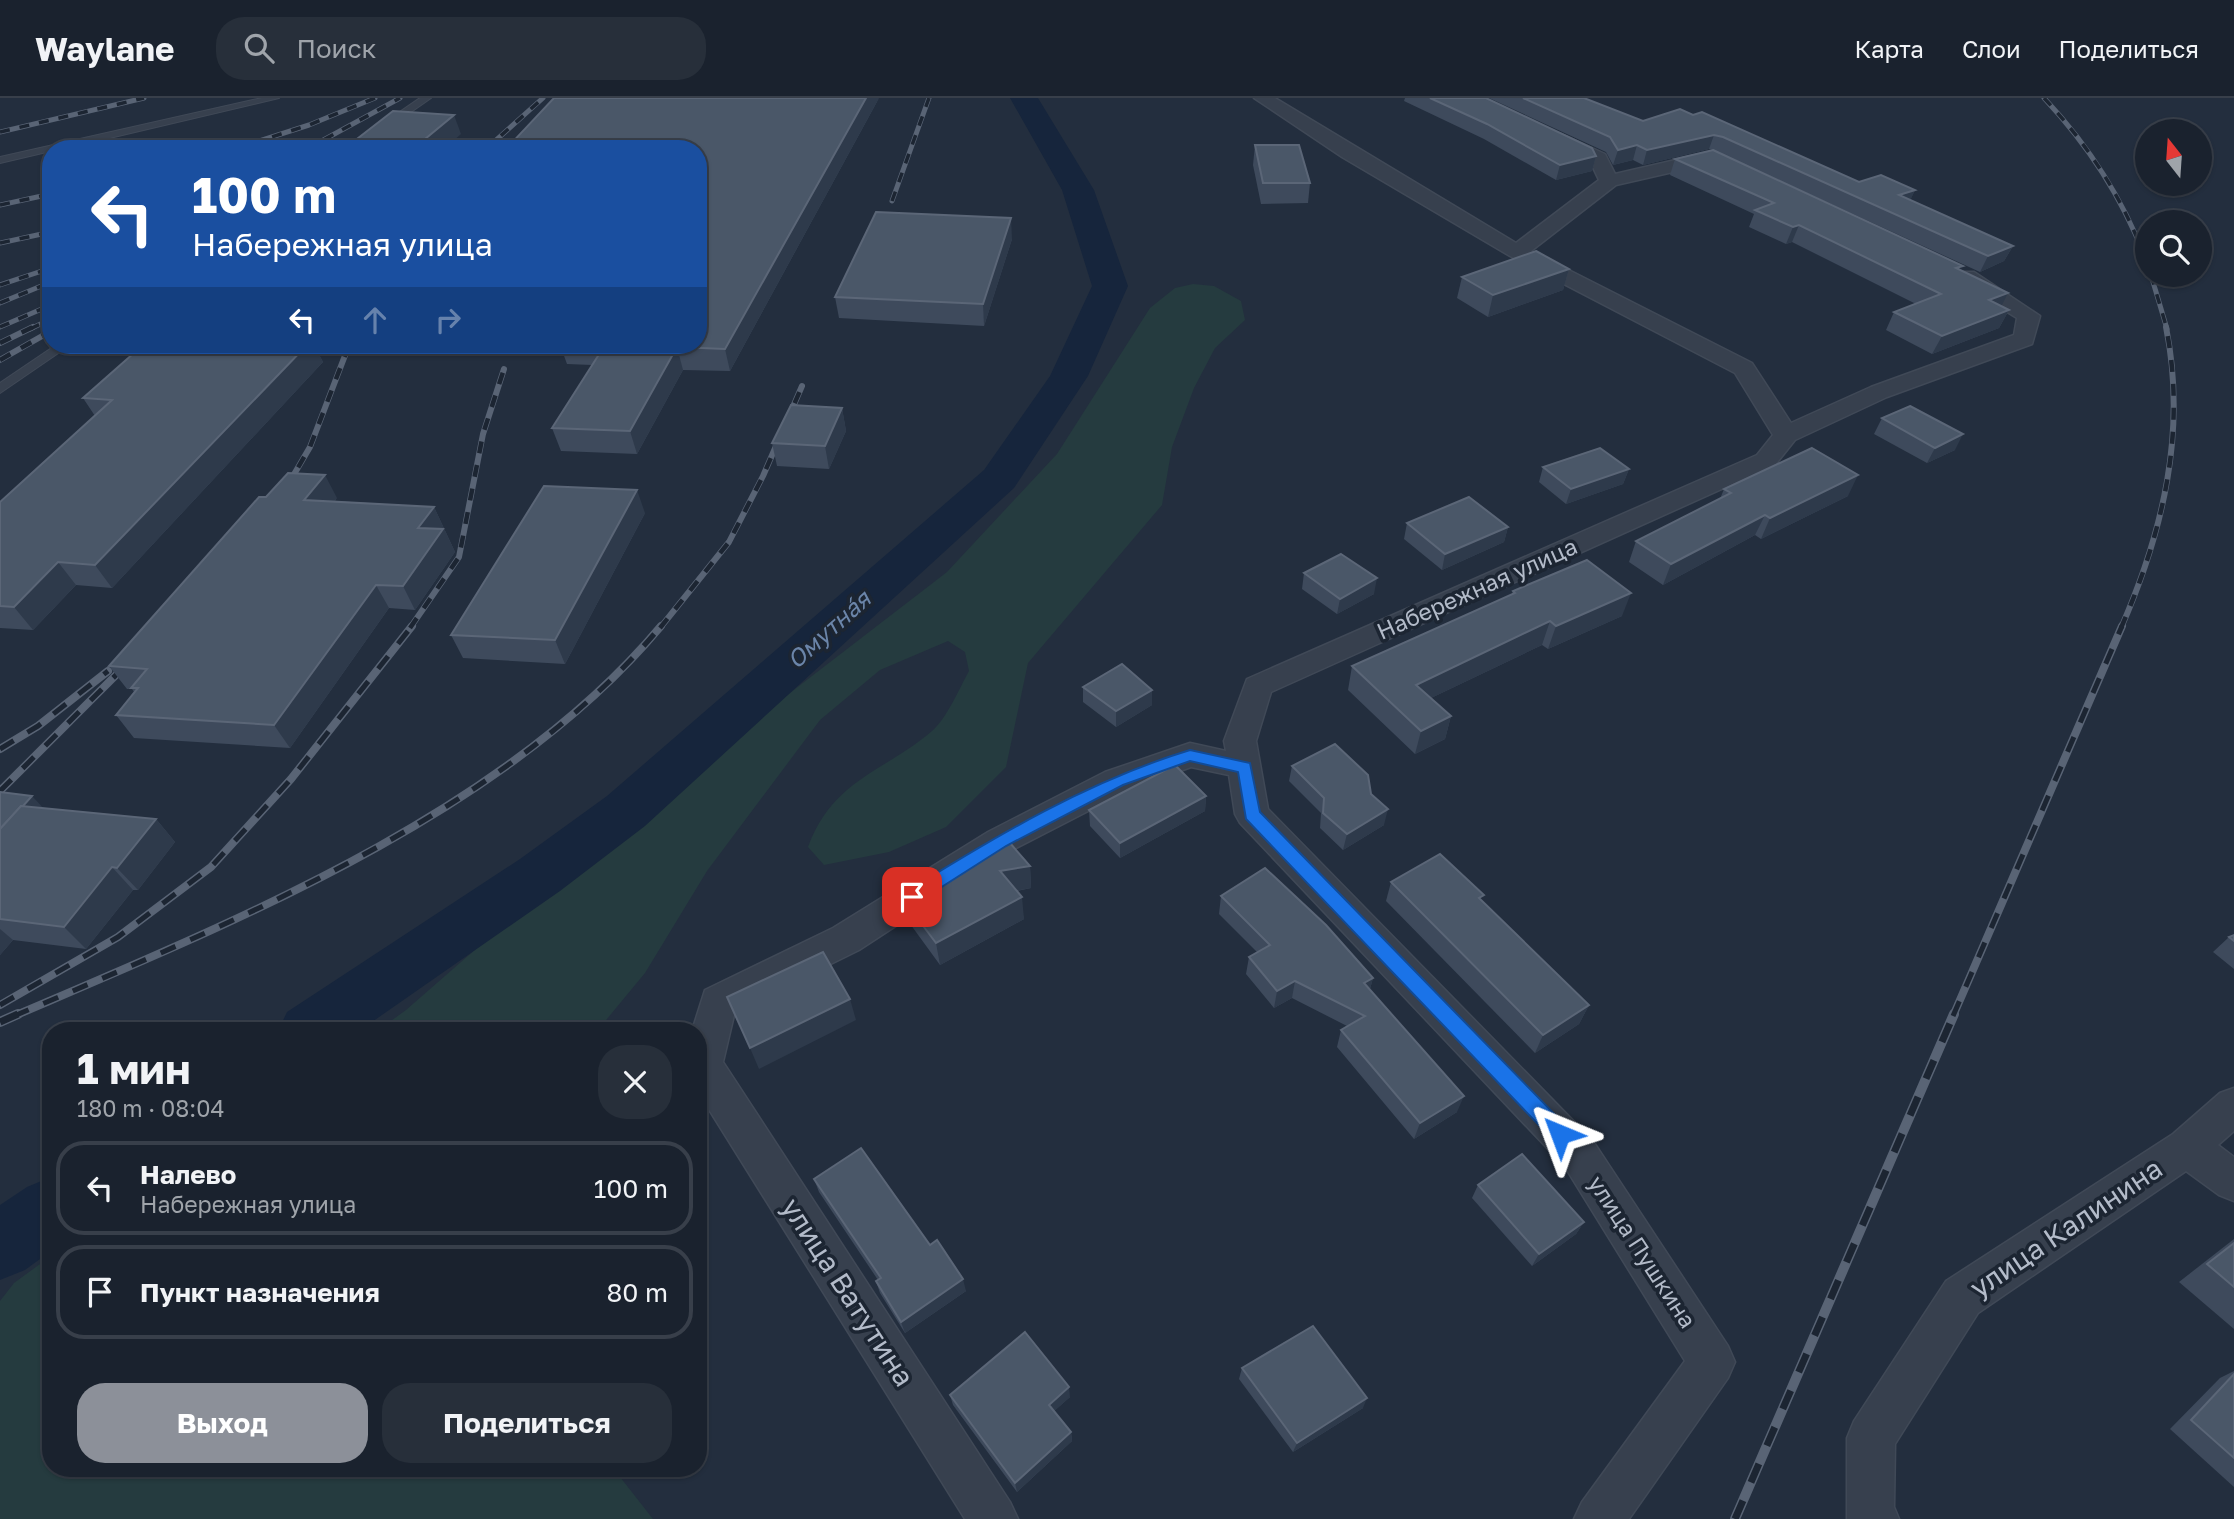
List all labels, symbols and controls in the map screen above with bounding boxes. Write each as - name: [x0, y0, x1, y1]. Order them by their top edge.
- search box: [216, 17, 706, 80]
- text: Waylane: [35, 29, 174, 68]
- icon: search: [240, 29, 278, 67]
- text: Поиск: [296, 33, 377, 64]
- text: Карта: [1854, 34, 1924, 63]
- text: Слои: [1962, 34, 2021, 63]
- text: Поделиться: [2059, 34, 2199, 63]
- north arrow: [2135, 119, 2212, 196]
- map controls: [2135, 119, 2212, 287]
- text: 100 m: [192, 165, 336, 224]
- icon: left: [77, 168, 168, 259]
- button: search: [2135, 210, 2212, 287]
- text: Набережная улица: [192, 225, 493, 263]
- icon: left: [283, 301, 321, 339]
- icon: ahead: [356, 301, 394, 339]
- icon: right: [429, 301, 467, 339]
- street label: Набережная улица: [1372, 531, 1581, 645]
- water label: Омутна́я: [780, 583, 877, 675]
- pin: [882, 867, 942, 927]
- icon: arrive: [893, 878, 931, 916]
- text: 1 мин: [77, 1043, 191, 1093]
- button: close: [598, 1045, 672, 1119]
- text: 180 m · 08:04: [77, 1094, 224, 1122]
- position arrow: [1523, 1097, 1597, 1171]
- street label: улица Калинина: [1963, 1151, 2168, 1304]
- text: Налево: [140, 1159, 236, 1190]
- icon: left: [81, 1169, 119, 1207]
- street label: улица Пушкина: [1583, 1170, 1703, 1333]
- text: 100 m: [594, 1173, 668, 1204]
- text: Набережная улица: [140, 1190, 356, 1218]
- street label: улица Ватутина: [775, 1192, 922, 1392]
- icon: arrive: [81, 1273, 119, 1311]
- text: Пункт назначения: [140, 1277, 380, 1308]
- text: 80 m: [607, 1277, 668, 1308]
- button: Выход: [77, 1383, 368, 1463]
- button: Поделиться: [382, 1383, 672, 1463]

